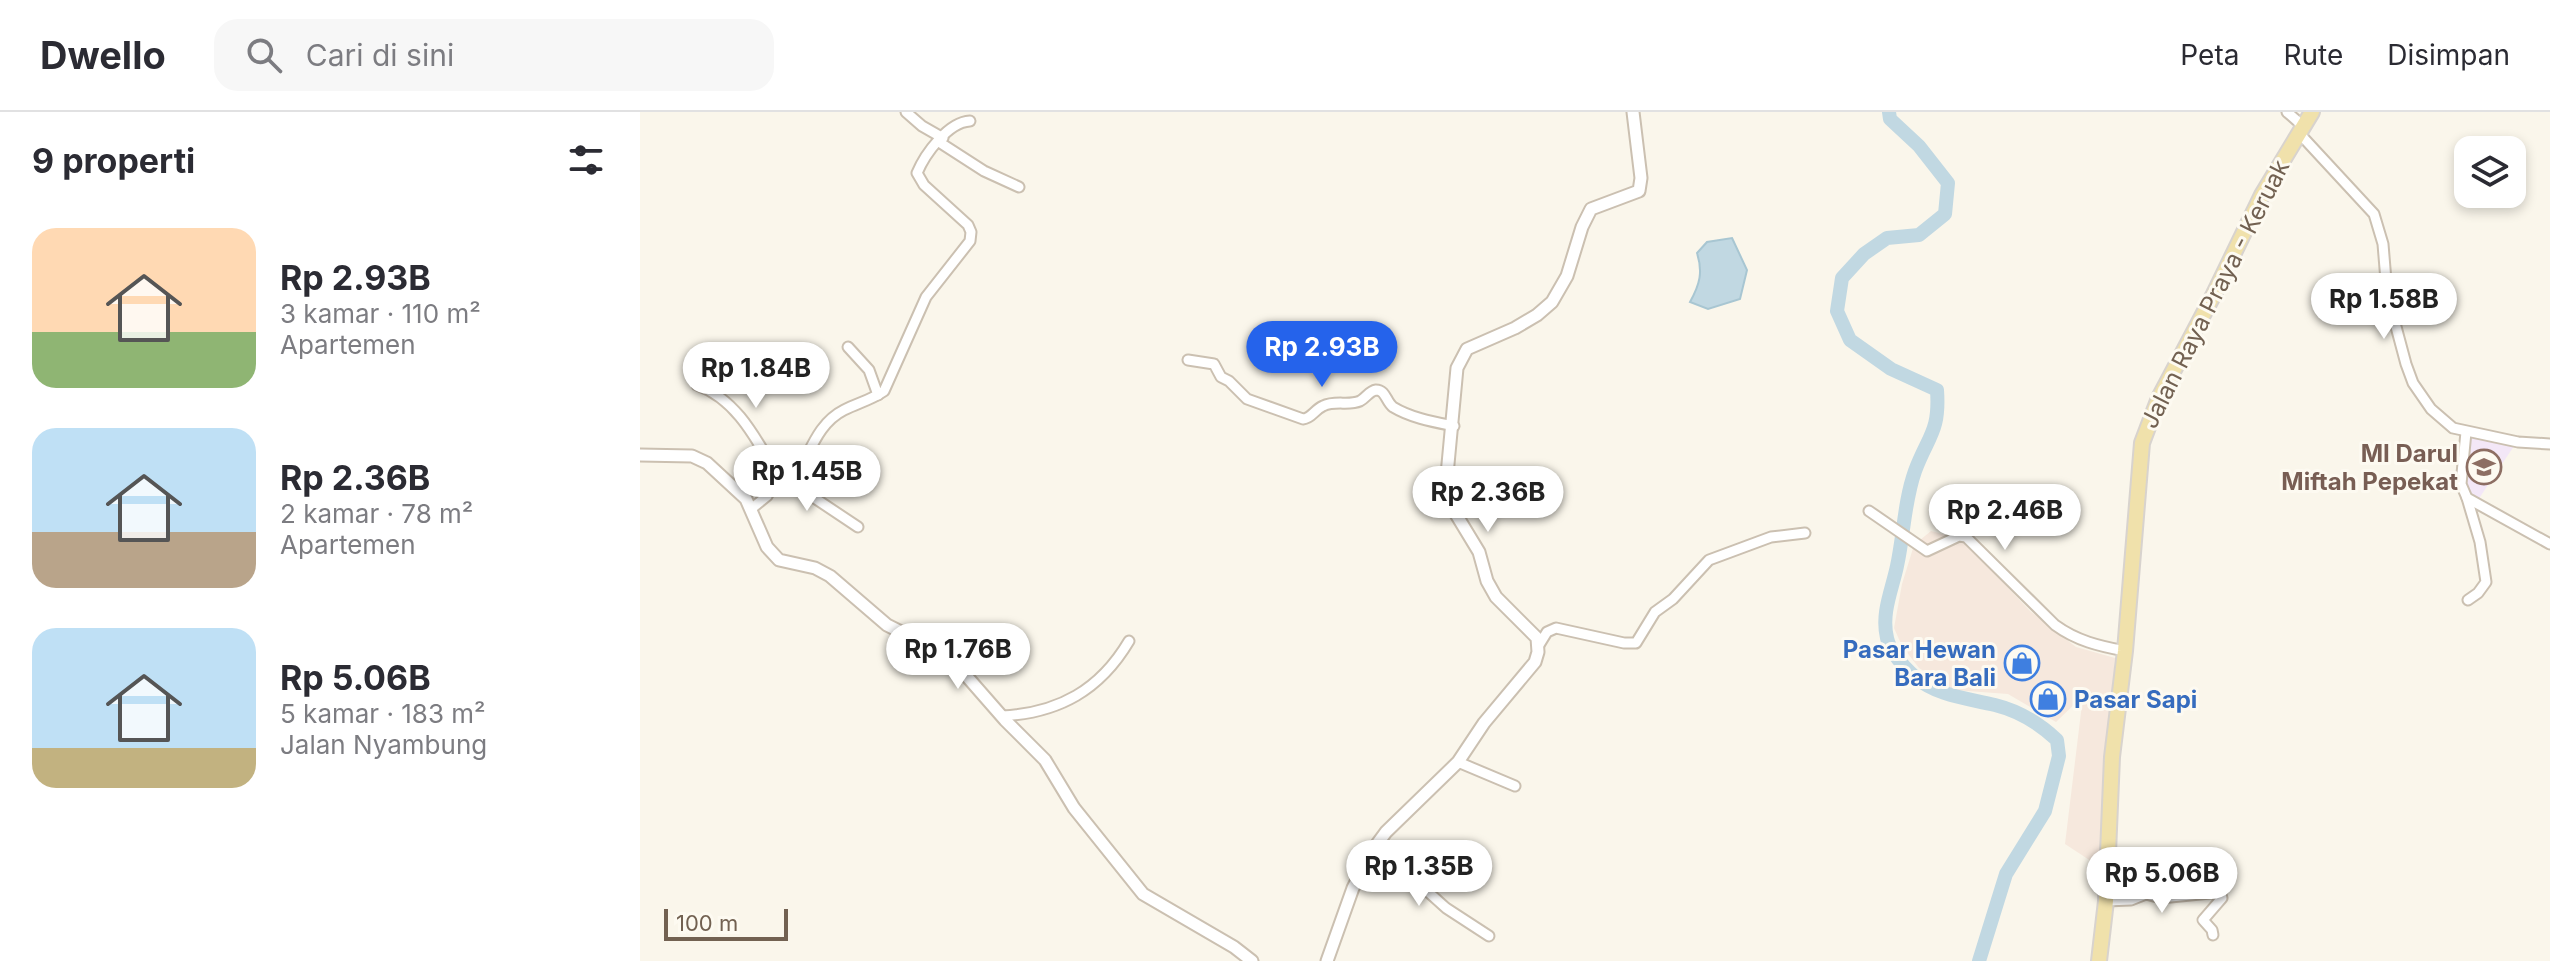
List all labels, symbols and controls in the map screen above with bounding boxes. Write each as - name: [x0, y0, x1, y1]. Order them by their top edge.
- search box: [214, 19, 774, 91]
- text: Dwello: [40, 32, 166, 78]
- icon: search: [242, 33, 286, 77]
- text: Cari di sini: [306, 37, 454, 73]
- text: Peta: [2180, 38, 2239, 72]
- text: Rute: [2283, 38, 2343, 72]
- text: Disimpan: [2387, 38, 2510, 72]
- map controls: [2454, 136, 2526, 208]
- button: layers: [2454, 136, 2526, 208]
- icon: filters: [564, 138, 608, 182]
- text: 9 properti: [32, 140, 195, 181]
- street label: Jalan Raya Praya - Keruak: [2135, 155, 2295, 433]
- text: Rp 2.93B: [280, 257, 431, 298]
- icon: home: [96, 260, 192, 356]
- pin: Rp 1.58B: [2301, 273, 2467, 341]
- text: Rp 1.58B: [2329, 283, 2439, 314]
- text: 3 kamar · 110 m²: [280, 298, 481, 329]
- pin: Rp 2.93B: [1239, 321, 1405, 389]
- text: Apartemen: [280, 329, 416, 360]
- text: Rp 2.93B: [1264, 331, 1380, 362]
- pin: Rp 1.84B: [673, 342, 839, 410]
- text: Rp 1.84B: [701, 352, 811, 383]
- place label: MI Darul Miftah Pepekat: [2281, 439, 2458, 496]
- pin: Rp 1.45B: [724, 445, 890, 513]
- school or university icon: MI Darul Miftah Pepekat: [2465, 448, 2503, 486]
- text: Rp 1.45B: [752, 455, 862, 486]
- text: Rp 2.36B: [280, 457, 430, 498]
- icon: home: [96, 460, 192, 556]
- pin: Rp 2.36B: [1405, 466, 1571, 534]
- text: Rp 2.36B: [1431, 476, 1545, 507]
- pin: Rp 2.46B: [1922, 484, 2088, 552]
- text: Rp 2.46B: [1947, 494, 2063, 525]
- text: 2 kamar · 78 m²: [280, 498, 473, 529]
- text: Apartemen: [280, 529, 416, 560]
- pin: Rp 1.76B: [875, 623, 1041, 691]
- text: Rp 1.76B: [904, 633, 1012, 664]
- place label: Pasar Hewan Bara Bali: [1843, 635, 1996, 692]
- shop icon: Pasar Hewan Bara Bali: [2003, 644, 2041, 682]
- text: Rp 5.06B: [280, 657, 431, 698]
- icon: home: [96, 660, 192, 756]
- shop icon: Pasar Sapi: [2029, 680, 2067, 718]
- place label: Pasar Sapi: [2074, 685, 2197, 714]
- text: 5 kamar · 183 m²: [280, 698, 486, 729]
- text: Jalan Nyambung: [280, 729, 487, 760]
- pin: Rp 1.35B: [1336, 840, 1502, 908]
- pin: Rp 5.06B: [2079, 847, 2245, 915]
- text: Rp 1.35B: [1364, 850, 1474, 881]
- text: Rp 5.06B: [2104, 857, 2220, 888]
- scale bar: [664, 905, 788, 941]
- text: 100 m: [676, 910, 738, 936]

